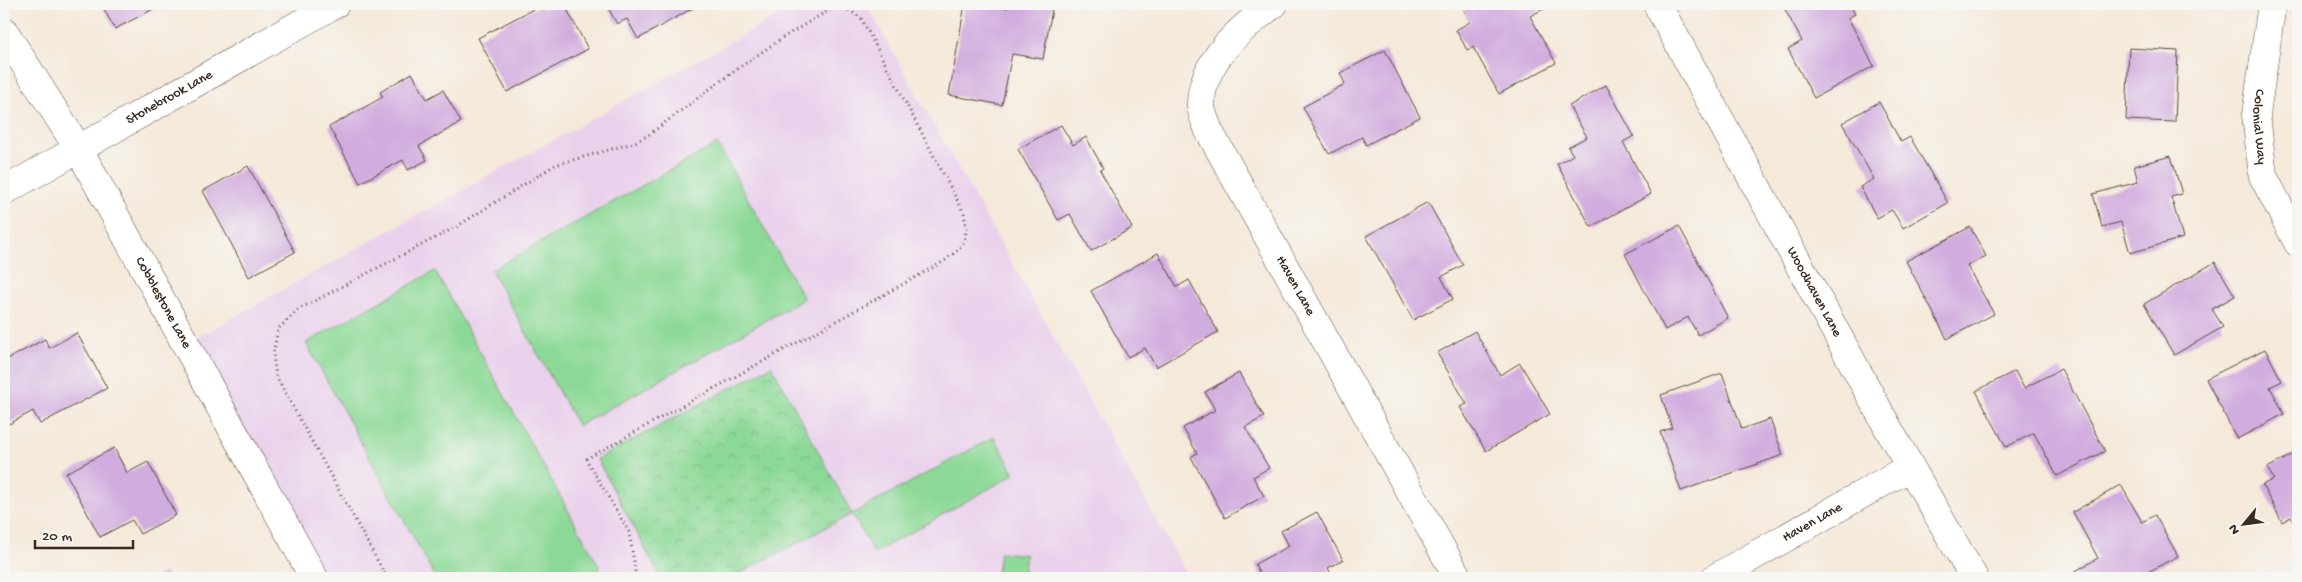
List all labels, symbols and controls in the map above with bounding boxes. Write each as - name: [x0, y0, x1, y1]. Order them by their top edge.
- street label: Stonebrook Lane: [123, 66, 216, 129]
- street label: Colonial Way: [2247, 88, 2270, 165]
- street label: Woodhaven Lane: [1783, 244, 1846, 341]
- street label: Haven Lane: [1272, 253, 1319, 319]
- street label: Cobblestone Lane: [131, 254, 195, 352]
- street label: Haven Lane: [1779, 499, 1846, 546]
- north arrow: [2220, 500, 2270, 550]
- scale bar: [35, 517, 132, 549]
- text: N: [2225, 521, 2244, 537]
- text: 20 m: [42, 528, 72, 546]

